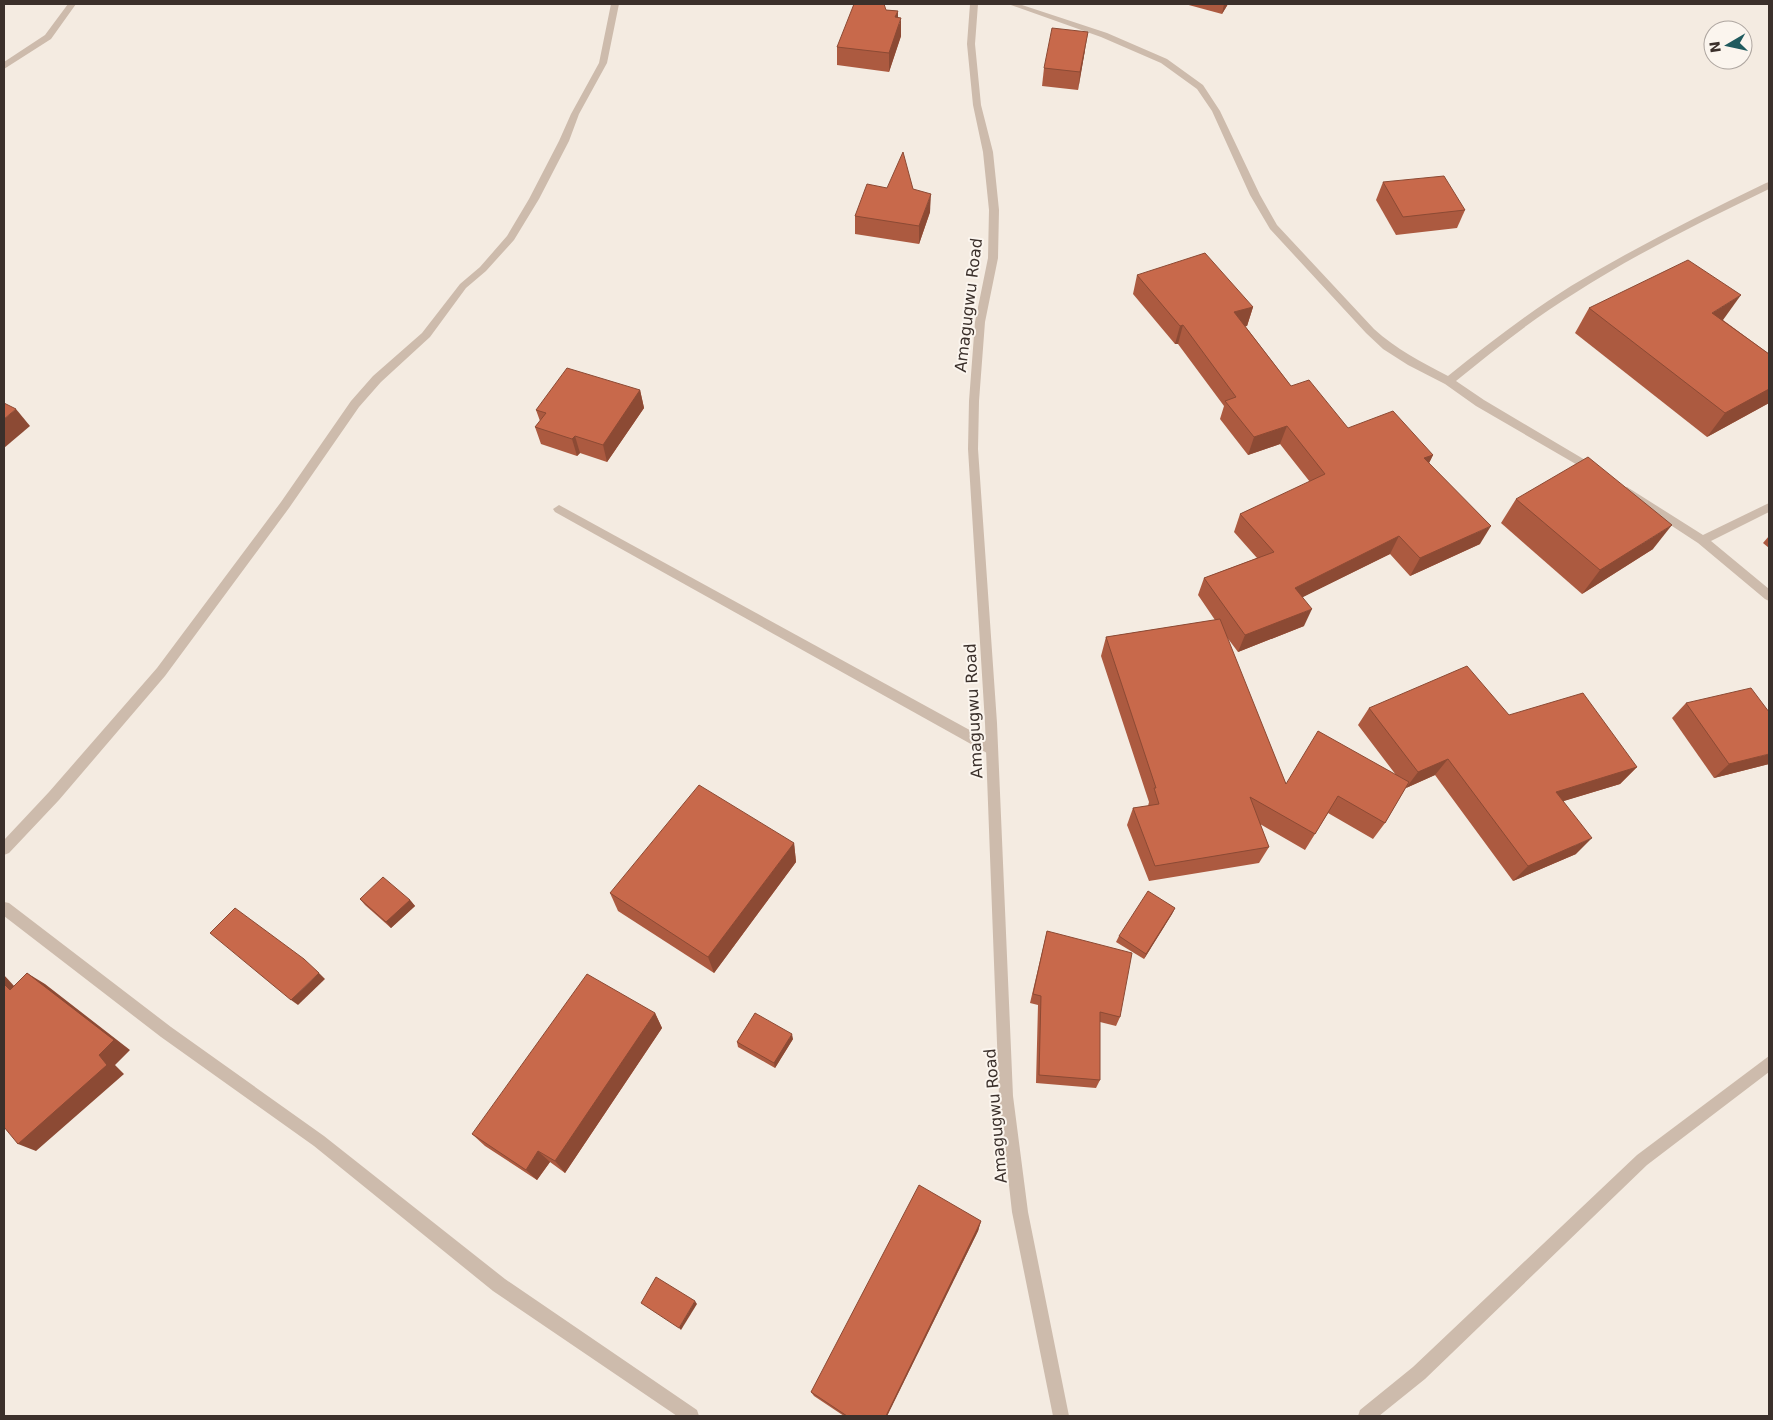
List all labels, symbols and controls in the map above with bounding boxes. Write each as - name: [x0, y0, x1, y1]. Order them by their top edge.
- north arrow: [1703, 20, 1753, 70]
- text: N: [1706, 40, 1724, 54]
- street label: Amagugwu Road: [951, 237, 986, 373]
- street label: Amagugwu Road: [960, 643, 987, 779]
- street label: Amagugwu Road: [980, 1048, 1011, 1184]

